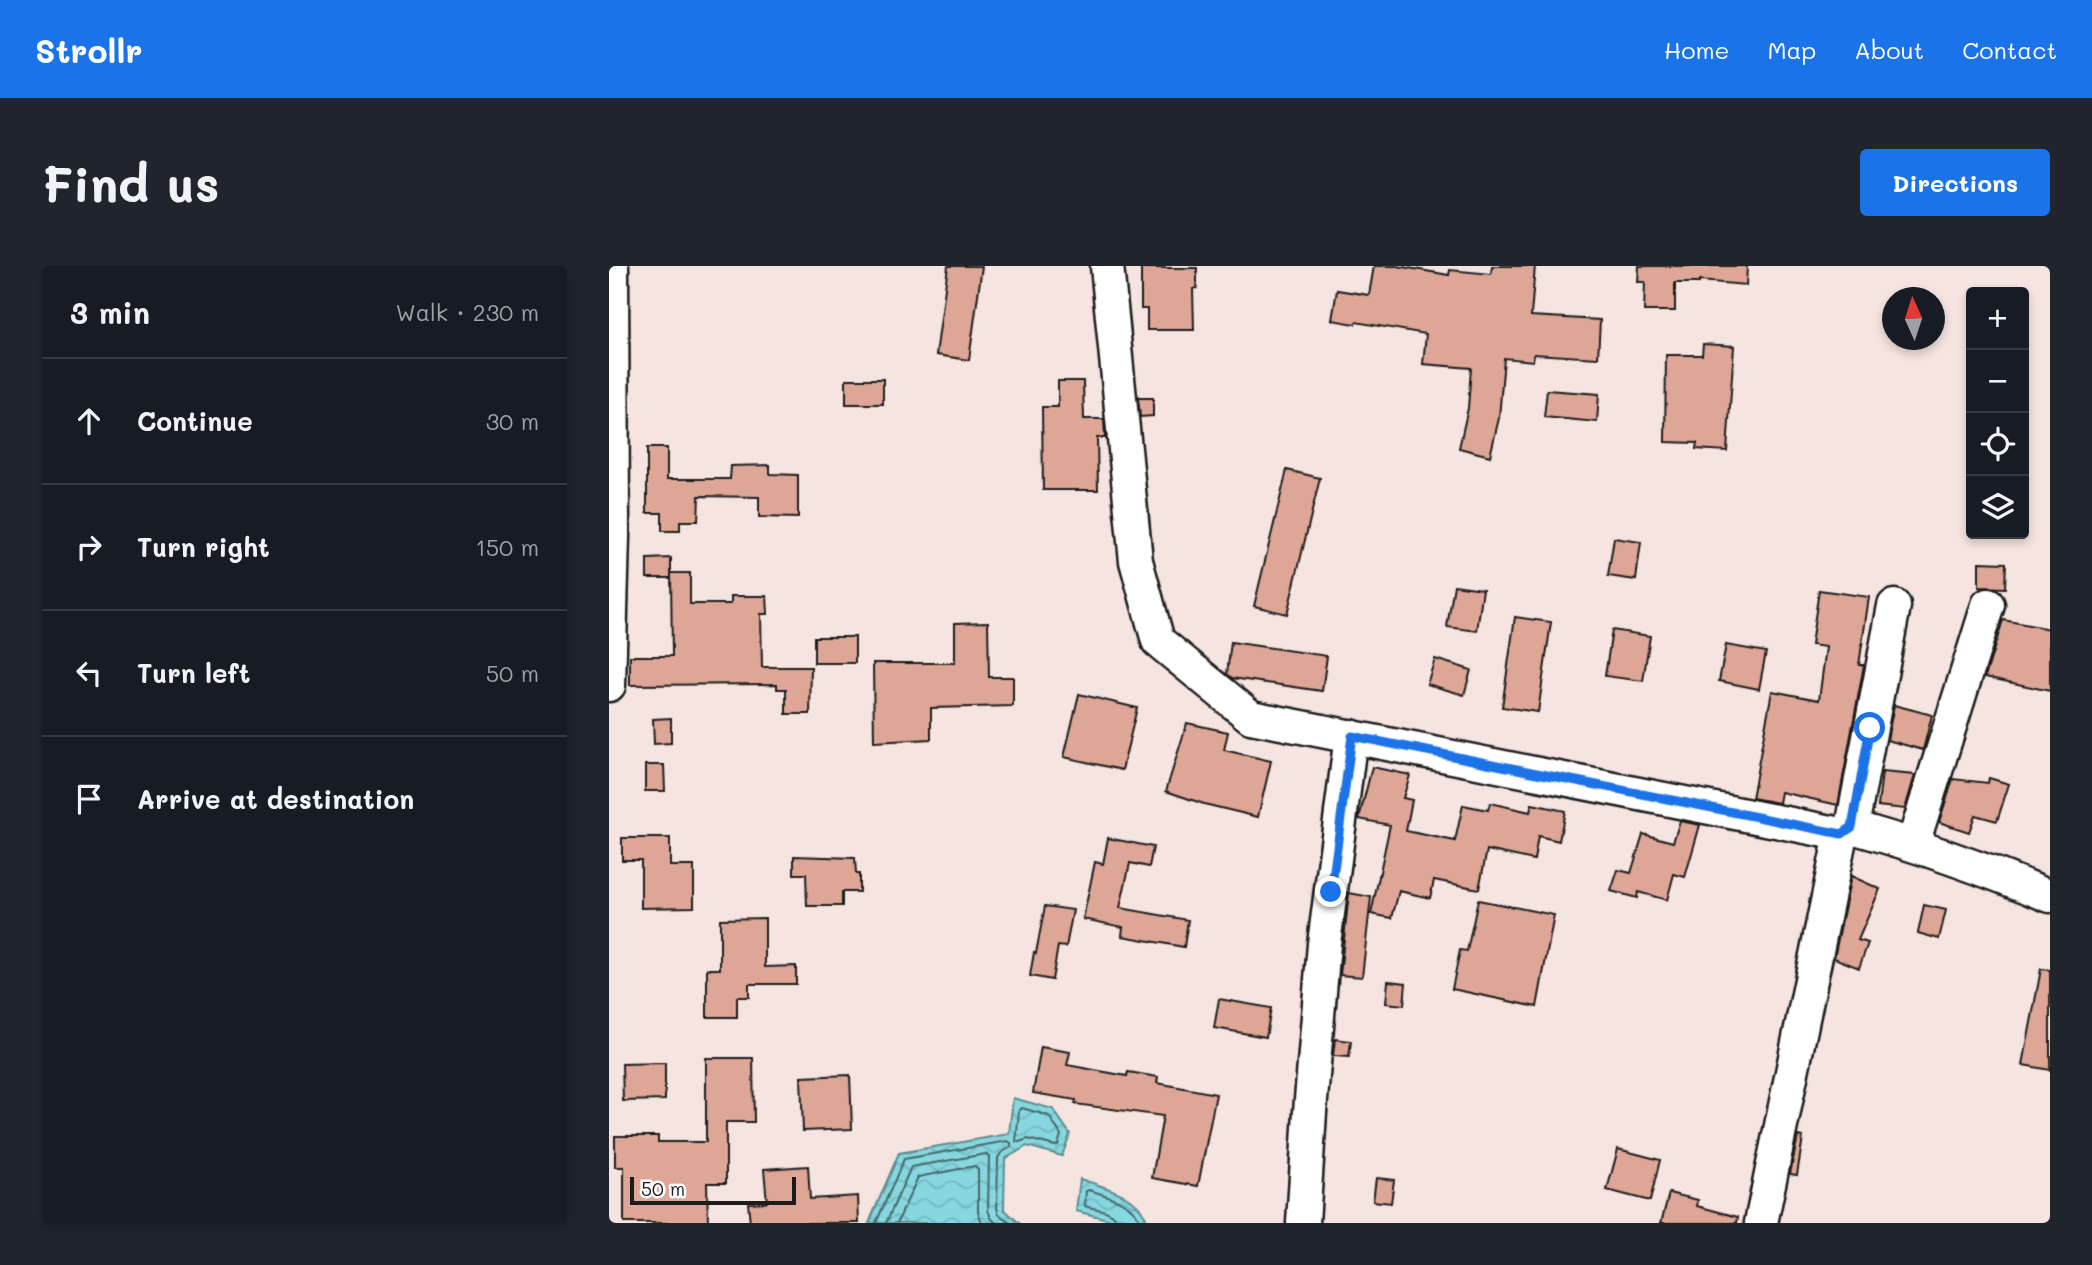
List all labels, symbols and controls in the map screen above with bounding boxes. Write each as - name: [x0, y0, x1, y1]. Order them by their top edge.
- text: Strollr: [35, 28, 143, 71]
- text: Home: [1664, 34, 1729, 65]
- text: Map: [1767, 34, 1816, 65]
- text: About: [1854, 34, 1924, 65]
- text: Contact: [1962, 34, 2057, 65]
- button: Directions: [1860, 149, 2050, 216]
- text: Find us: [42, 151, 220, 214]
- north arrow: [1882, 287, 1945, 350]
- map controls: [1966, 287, 2029, 539]
- button: +: [1966, 287, 2029, 350]
- text: 3 min: [70, 292, 150, 332]
- text: Walk · 230 m: [396, 297, 539, 327]
- button: −: [1966, 350, 2029, 413]
- icon: ahead: [70, 402, 108, 440]
- text: Continue: [137, 404, 253, 438]
- text: 30 m: [486, 406, 539, 436]
- button: locate: [1966, 413, 2029, 476]
- button: layers: [1966, 476, 2029, 539]
- icon: right: [70, 528, 108, 566]
- text: Turn right: [137, 530, 270, 564]
- text: 150 m: [475, 532, 539, 562]
- icon: left: [70, 654, 108, 692]
- text: Turn left: [137, 656, 250, 690]
- text: 50 m: [486, 658, 539, 688]
- route start: [1854, 712, 1885, 743]
- icon: arrive: [70, 780, 108, 818]
- text: Arrive at destination: [137, 782, 414, 816]
- route end: [1315, 876, 1346, 907]
- scale bar: [630, 1174, 796, 1206]
- text: 50 m: [641, 1176, 685, 1201]

